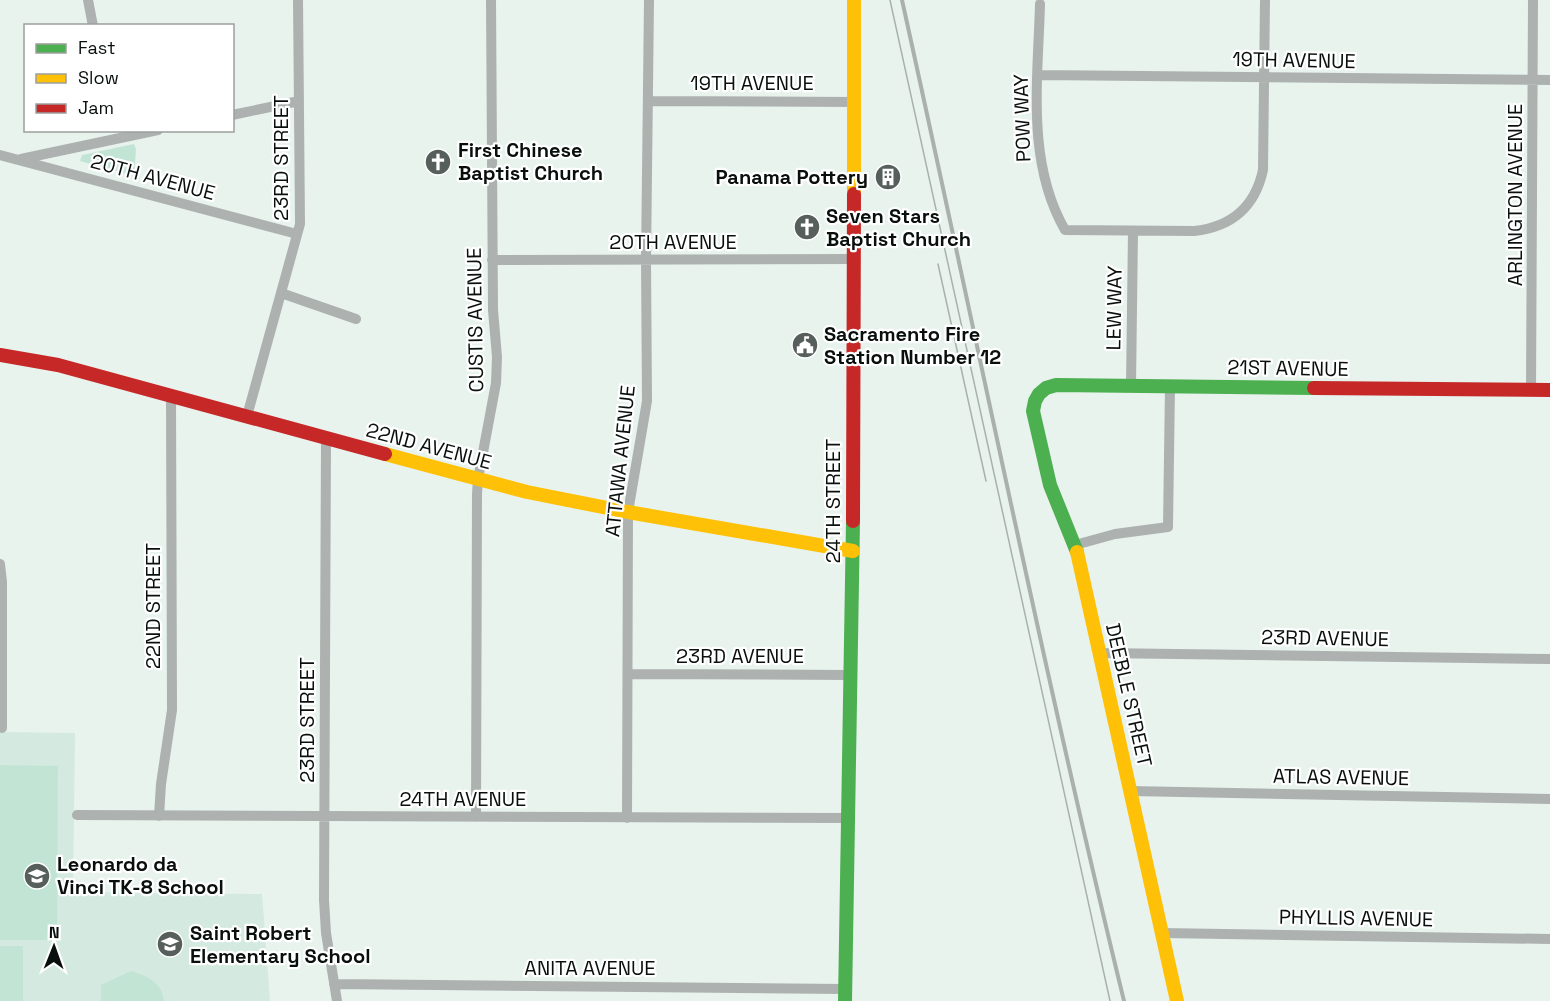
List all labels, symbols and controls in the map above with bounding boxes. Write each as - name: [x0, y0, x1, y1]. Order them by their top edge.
- legend: [24, 24, 234, 132]
- text: Fast: [78, 36, 115, 59]
- street label: 19TH AVENUE: [1232, 46, 1356, 74]
- text: Slow: [78, 66, 119, 89]
- street label: 19TH AVENUE: [690, 70, 814, 96]
- street label: POW WAY: [1007, 74, 1037, 162]
- street label: 23RD STREET: [268, 95, 294, 221]
- text: Jam: [78, 96, 114, 119]
- street label: ARLINGTON AVENUE: [1502, 104, 1528, 286]
- place label: First Chinese Baptist Church: [458, 137, 603, 186]
- church icon: First Chinese Baptist Church: [423, 147, 453, 177]
- street label: 20TH AVENUE: [88, 148, 218, 206]
- building icon: Panama Pottery: [873, 162, 903, 192]
- place label: Panama Pottery: [715, 164, 868, 190]
- place label: Seven Stars Baptist Church: [826, 203, 971, 252]
- church icon: Seven Stars Baptist Church: [792, 212, 822, 242]
- street label: 20TH AVENUE: [609, 229, 737, 255]
- street label: CUSTIS AVENUE: [461, 247, 489, 393]
- street label: LEW WAY: [1100, 265, 1128, 351]
- place label: Sacramento Fire Station Number 12: [824, 321, 1001, 370]
- public building icon: Sacramento Fire Station Number 12: [790, 330, 820, 360]
- street label: 21ST AVENUE: [1227, 354, 1349, 382]
- street label: ATTAWA AVENUE: [599, 384, 641, 538]
- street label: 22ND AVENUE: [364, 417, 494, 475]
- street label: 24TH STREET: [820, 439, 846, 563]
- street label: 22ND STREET: [140, 543, 166, 669]
- street label: DEEBLE STREET: [1100, 621, 1158, 770]
- street label: 23RD AVENUE: [1261, 624, 1389, 652]
- street label: 23RD AVENUE: [676, 643, 804, 669]
- street label: 23RD STREET: [294, 657, 320, 783]
- street label: ATLAS AVENUE: [1273, 763, 1409, 791]
- street label: 24TH AVENUE: [400, 786, 526, 812]
- place label: Leonardo da Vinci TK-8 School: [57, 851, 224, 900]
- school or university icon: Leonardo da Vinci TK-8 School: [22, 861, 52, 891]
- street label: PHYLLIS AVENUE: [1279, 904, 1433, 932]
- north arrow: [24, 917, 84, 977]
- place label: Saint Robert Elementary School: [190, 920, 371, 969]
- text: N: [49, 922, 60, 943]
- school or university icon: Saint Robert Elementary School: [155, 929, 185, 959]
- street label: ANITA AVENUE: [524, 955, 656, 981]

